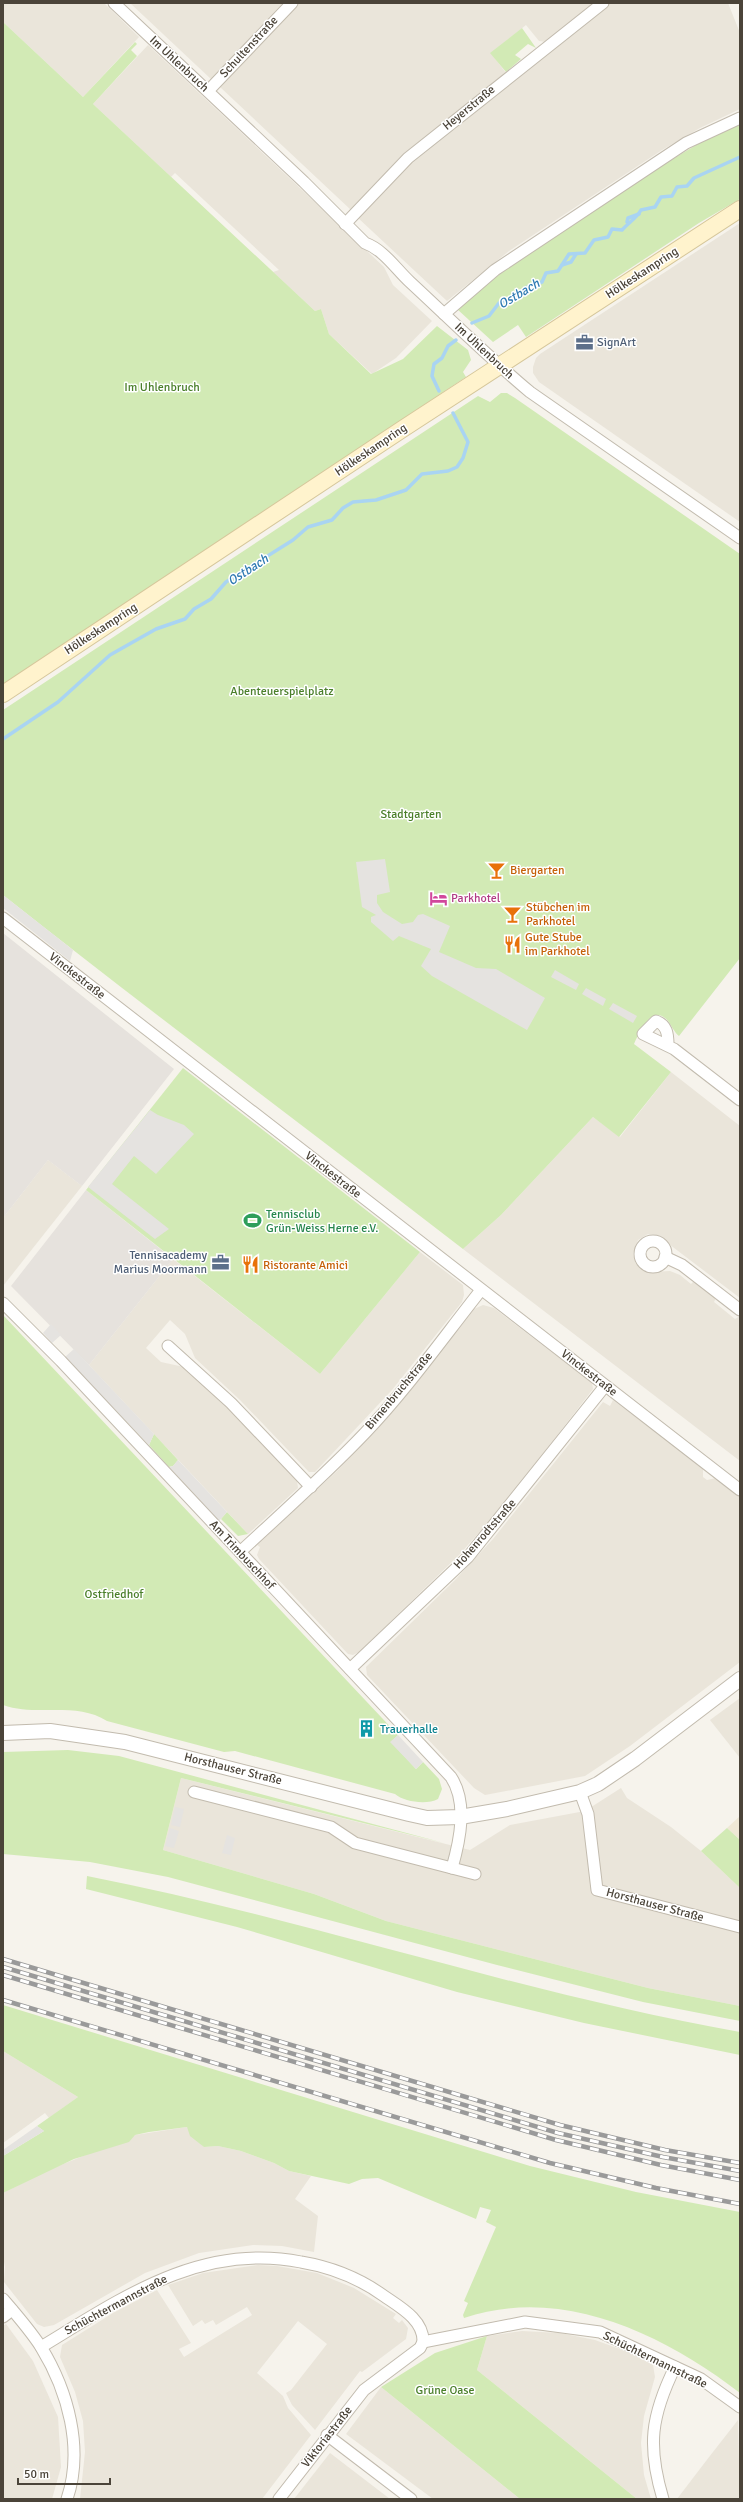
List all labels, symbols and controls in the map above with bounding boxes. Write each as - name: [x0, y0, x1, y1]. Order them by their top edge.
- street label: Schultenstraße: [217, 13, 281, 81]
- street label: Im Uhlenbruch: [146, 33, 212, 95]
- street label: Heyerstraße: [440, 82, 498, 134]
- street label: Hölkeskampring: [603, 244, 681, 302]
- water label: Ostbach: [495, 275, 543, 313]
- street label: Im Uhlenbruch: [451, 320, 517, 382]
- office icon: SignArt: [574, 332, 594, 352]
- place label: SignArt: [597, 335, 636, 350]
- park label: Im Uhlenbruch: [124, 380, 200, 395]
- street label: Hölkeskampring: [332, 420, 410, 480]
- water label: Ostbach: [225, 550, 272, 589]
- street label: Hölkeskampring: [62, 600, 140, 658]
- park label: Abenteuerspielplatz: [230, 684, 334, 699]
- park label: Stadtgarten: [380, 807, 442, 822]
- bar icon: Biergarten: [487, 860, 507, 880]
- place label: Biergarten: [510, 863, 565, 878]
- hotel icon: Parkhotel: [428, 888, 448, 908]
- place label: Parkhotel: [451, 891, 501, 906]
- place label: Stübchen im Parkhotel: [526, 900, 590, 929]
- bar icon: Stübchen im Parkhotel: [503, 904, 523, 924]
- place label: Gute Stube im Parkhotel: [525, 930, 590, 959]
- restaurant icon: Gute Stube im Parkhotel: [502, 934, 522, 954]
- street label: Vinckestraße: [46, 949, 108, 1003]
- street label: Vinckestraße: [302, 1148, 364, 1202]
- place label: Tennisclub Grün-Weiss Herne e.V.: [266, 1207, 378, 1236]
- sports icon: Tennisclub Grün-Weiss Herne e.V.: [243, 1211, 263, 1231]
- place label: Tennisacademy Marius Moormann: [114, 1248, 207, 1277]
- office icon: Tennisacademy Marius Moormann: [210, 1252, 230, 1272]
- restaurant icon: Ristorante Amici: [240, 1255, 260, 1275]
- place label: Ristorante Amici: [263, 1258, 348, 1273]
- street label: Vinckestraße: [558, 1346, 620, 1400]
- street label: Birnenbruchstraße: [362, 1349, 436, 1433]
- street label: Hohenrodtstraße: [451, 1496, 519, 1572]
- street label: Am Trimbuschhof: [206, 1517, 279, 1594]
- park label: Ostfriedhof: [85, 1587, 144, 1602]
- building icon: Trauerhalle: [357, 1719, 377, 1739]
- place label: Trauerhalle: [380, 1722, 438, 1737]
- street label: Horsthauser Straße: [182, 1750, 284, 1788]
- street label: Horsthauser Straße: [605, 1885, 705, 1925]
- street label: Schüchtermannstraße: [62, 2272, 170, 2338]
- street label: Schüchtermannstraße: [600, 2328, 710, 2392]
- park label: Grüne Oase: [416, 2383, 474, 2398]
- street label: Viktoriastraße: [298, 2403, 356, 2471]
- scale bar: [18, 2460, 110, 2486]
- text: 50 m: [24, 2467, 49, 2482]

